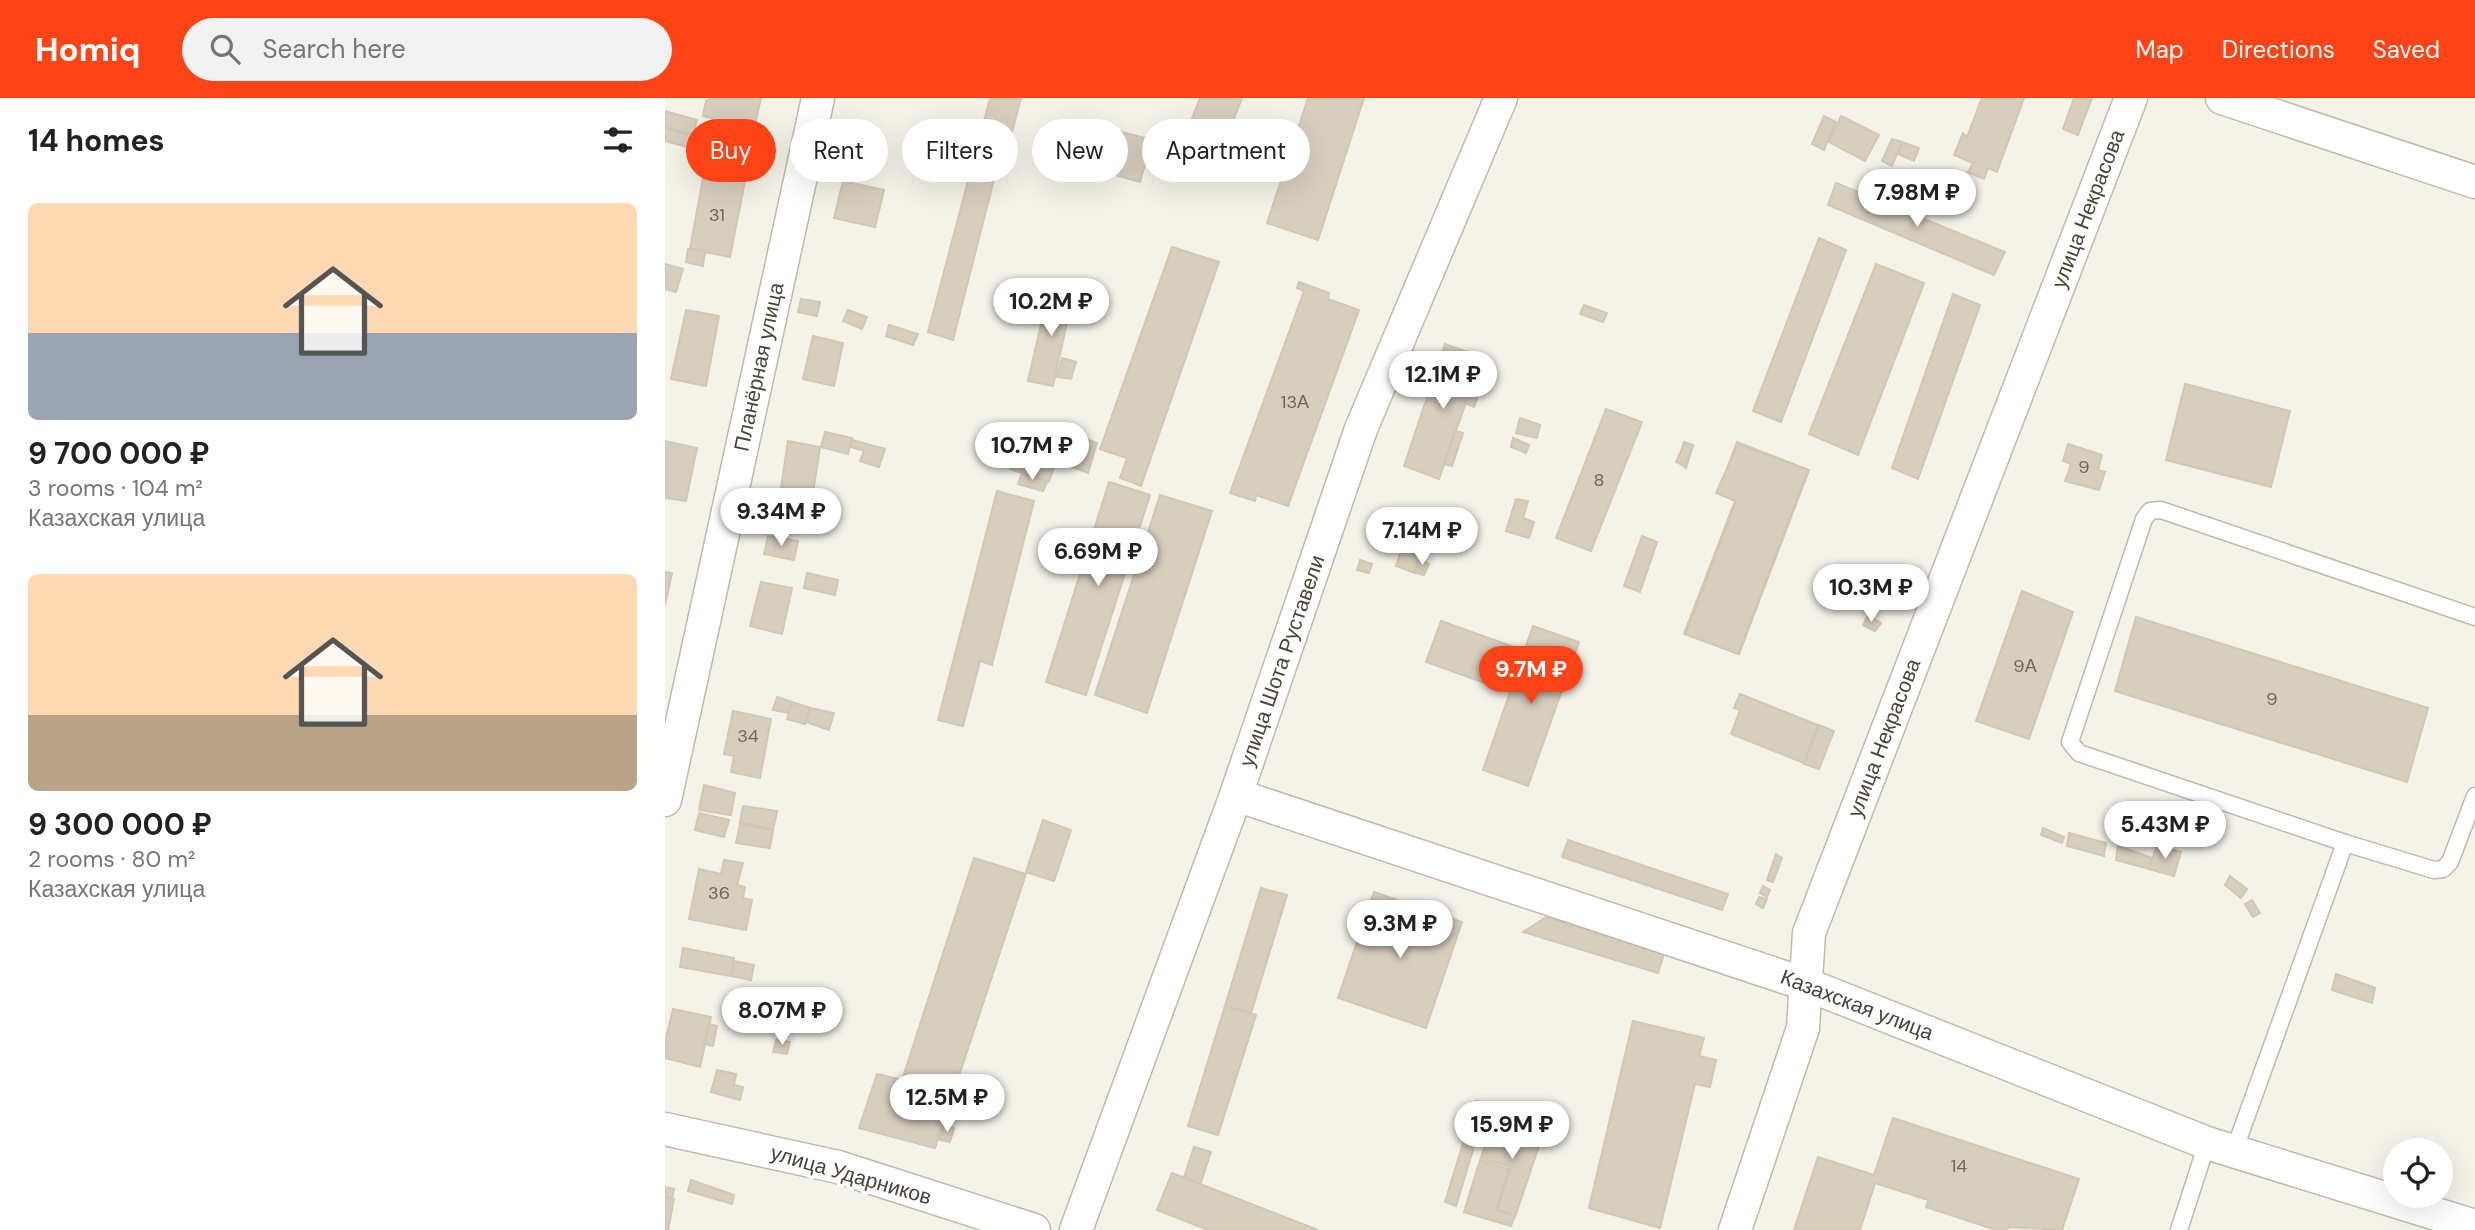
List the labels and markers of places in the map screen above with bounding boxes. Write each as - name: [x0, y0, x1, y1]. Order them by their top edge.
- pin: 7.98M ₽: [1852, 170, 1982, 229]
- pin: 10.2M ₽: [986, 278, 1116, 338]
- pin: 12.1M ₽: [1378, 352, 1508, 411]
- pin: 10.7M ₽: [967, 422, 1097, 482]
- pin: 9.34M ₽: [716, 489, 846, 548]
- pin: 7.14M ₽: [1357, 508, 1487, 567]
- pin: 6.69M ₽: [1033, 528, 1163, 588]
- pin: 10.3M ₽: [1806, 564, 1936, 624]
- pin: 9.7M ₽: [1474, 646, 1588, 706]
- pin: 5.43M ₽: [2100, 802, 2230, 861]
- pin: 9.3M ₽: [1343, 900, 1457, 960]
- pin: 8.07M ₽: [717, 988, 847, 1047]
- pin: 12.5M ₽: [882, 1074, 1012, 1134]
- pin: 15.9M ₽: [1447, 1102, 1577, 1161]

